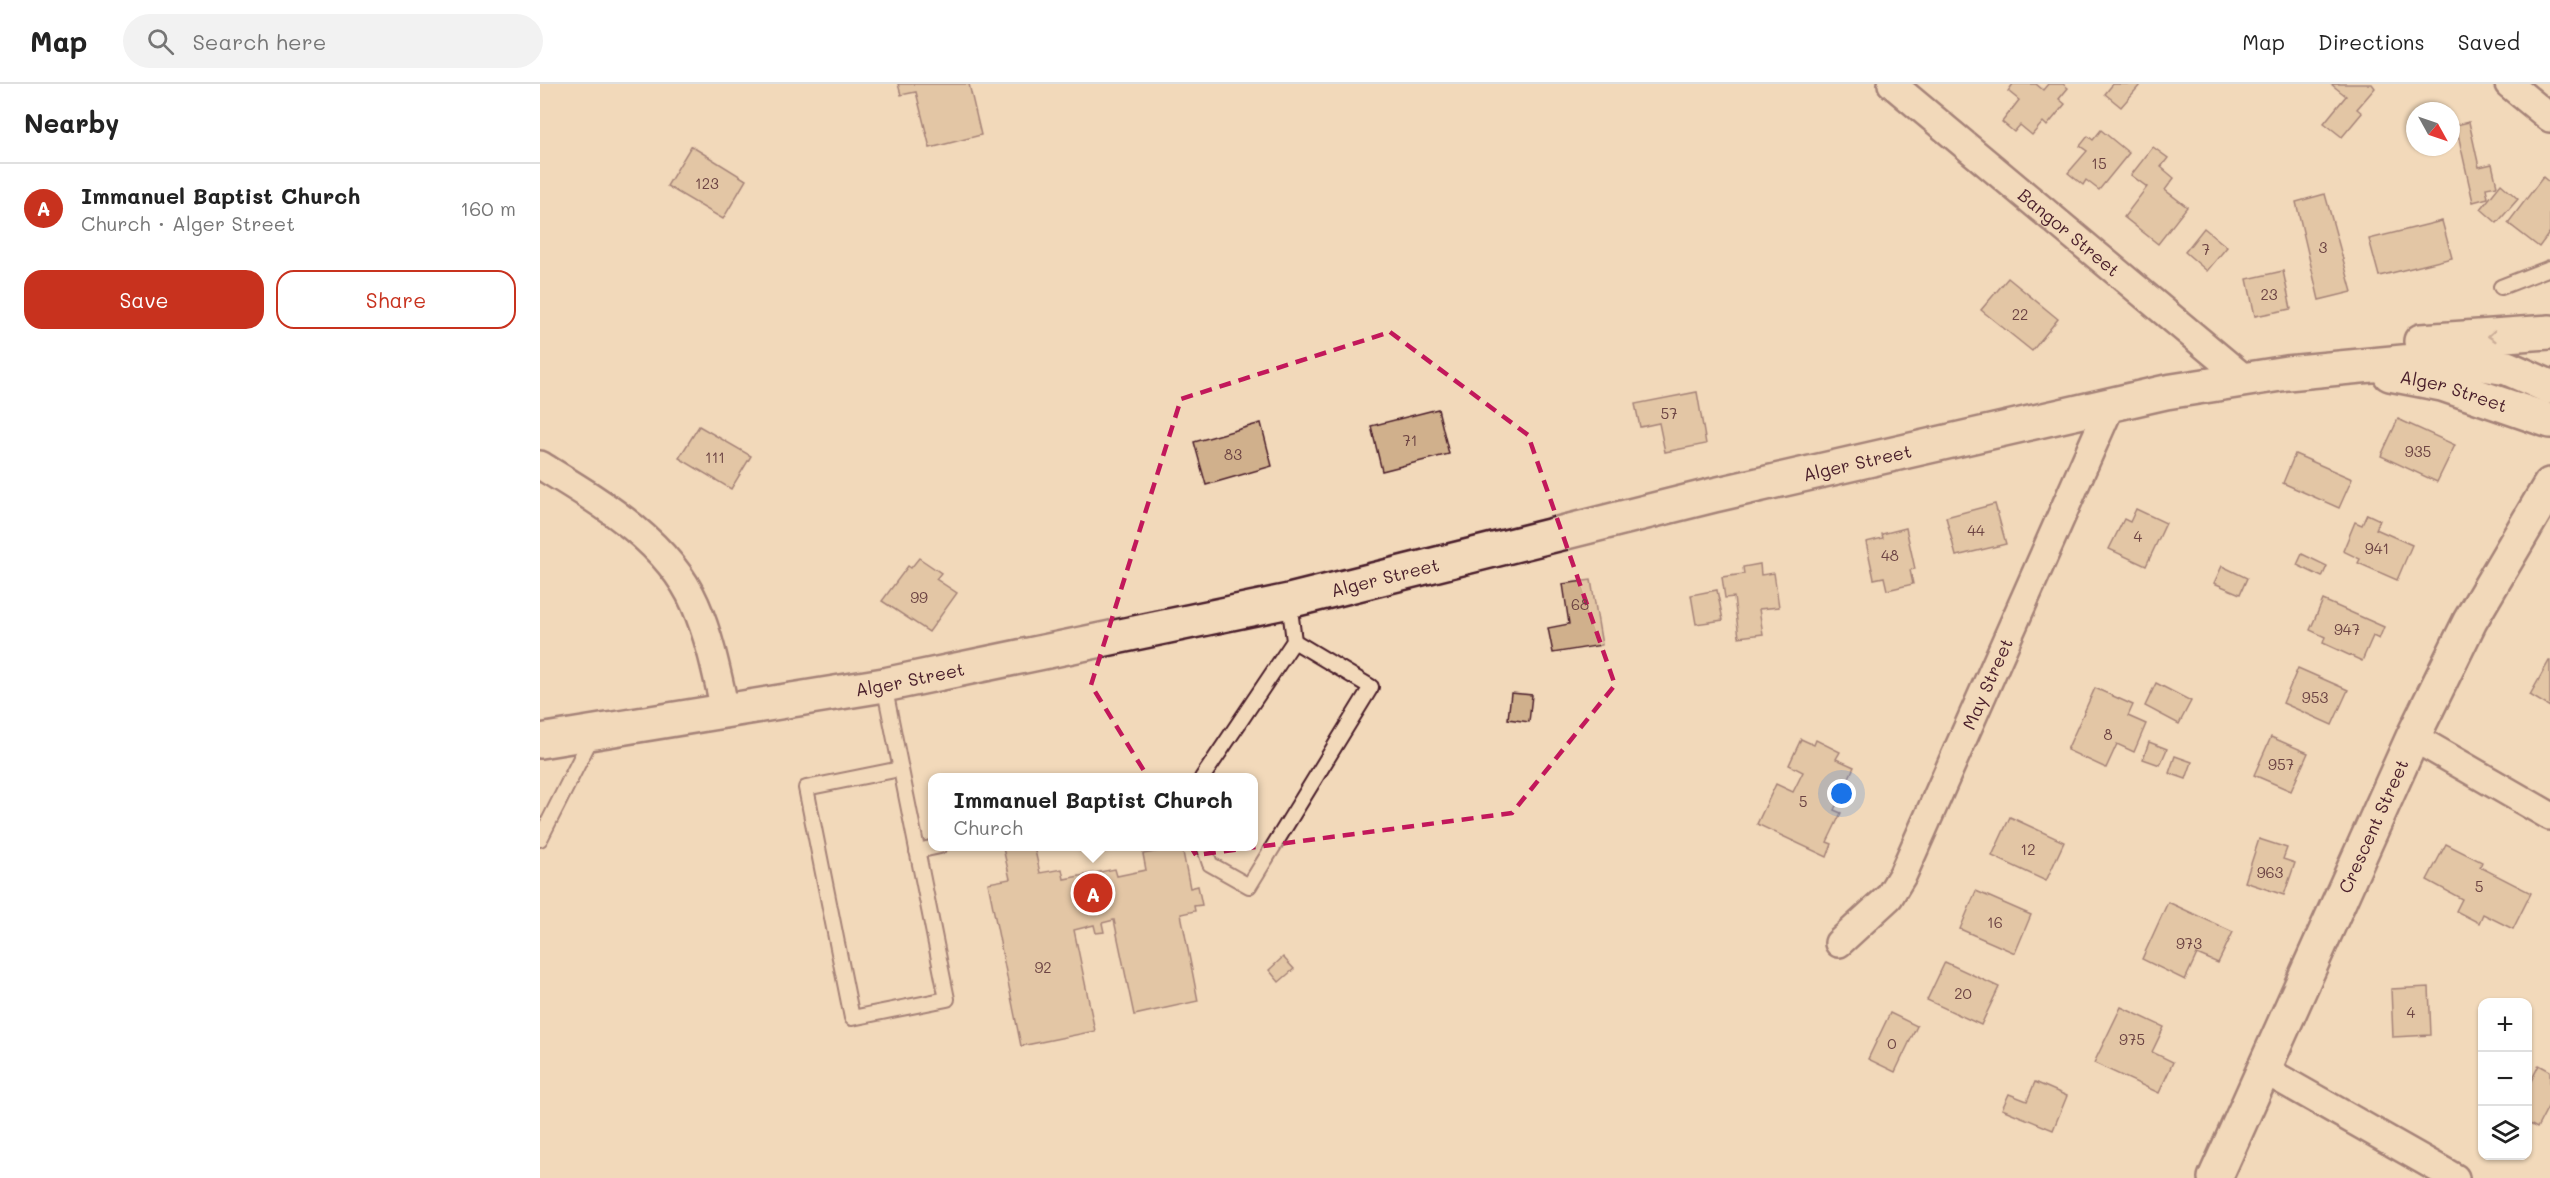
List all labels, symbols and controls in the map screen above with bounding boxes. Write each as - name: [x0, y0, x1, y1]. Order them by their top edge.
- search box: [123, 14, 543, 68]
- text: Map: [30, 23, 87, 59]
- icon: search: [144, 25, 177, 58]
- text: Search here: [192, 27, 326, 56]
- text: Map: [2242, 28, 2285, 55]
- text: Directions: [2318, 28, 2425, 55]
- text: Saved: [2458, 28, 2520, 55]
- north arrow: [2406, 102, 2460, 156]
- text: Nearby: [24, 106, 119, 140]
- house number: 15: [2091, 153, 2107, 173]
- house number: 123: [695, 173, 719, 193]
- text: Immanuel Baptist Church: [81, 181, 360, 210]
- street label: Bangor Street: [2013, 183, 2125, 282]
- text: A: [37, 195, 50, 221]
- text: 160 m: [460, 195, 516, 221]
- text: Church · Alger Street: [81, 210, 295, 236]
- house number: 3: [2319, 237, 2328, 257]
- house number: 7: [2202, 239, 2210, 259]
- button: Save: [24, 270, 264, 329]
- button: Share: [276, 270, 516, 329]
- house number: 23: [2260, 284, 2278, 304]
- house number: 22: [2012, 304, 2028, 324]
- one-way arrow: [2487, 329, 2496, 342]
- street label: Alger Street: [2398, 364, 2511, 418]
- house number: 57: [1660, 403, 1678, 423]
- house number: 71: [1402, 430, 1418, 450]
- street label: Alger Street: [1800, 438, 1914, 486]
- house number: 935: [2405, 441, 2431, 461]
- house number: 83: [1224, 444, 1242, 464]
- house number: 111: [705, 447, 725, 467]
- house number: 44: [1967, 520, 1985, 540]
- house number: 4: [2134, 526, 2143, 546]
- house number: 941: [2365, 538, 2389, 558]
- house number: 48: [1881, 545, 1899, 565]
- street label: Alger Street: [1328, 552, 1442, 602]
- house number: 99: [910, 587, 928, 607]
- house number: 68: [1571, 594, 1589, 614]
- house number: 947: [2334, 619, 2360, 639]
- street label: May Street: [1956, 634, 2018, 733]
- street label: Alger Street: [854, 657, 967, 701]
- house number: 953: [2302, 687, 2328, 707]
- house number: 8: [2103, 724, 2113, 744]
- house number: 957: [2268, 754, 2294, 774]
- street label: Crescent Street: [2333, 755, 2414, 897]
- popup: [928, 773, 1258, 851]
- your location: [1827, 779, 1856, 808]
- text: Immanuel Baptist Church: [953, 785, 1233, 814]
- house number: 5: [1799, 791, 1807, 811]
- text: Church: [953, 814, 1023, 840]
- house number: 12: [2020, 839, 2036, 859]
- house number: 963: [2257, 862, 2284, 882]
- pin: A: [1074, 870, 1112, 916]
- house number: 5: [2475, 876, 2483, 896]
- house number: 16: [1987, 912, 2003, 932]
- house number: 973: [2176, 933, 2202, 953]
- house number: 92: [1034, 957, 1052, 977]
- house number: 20: [1954, 983, 1972, 1003]
- map controls: [2478, 998, 2532, 1160]
- button: +: [2478, 998, 2532, 1052]
- house number: 4: [2407, 1002, 2416, 1022]
- house number: 975: [2119, 1029, 2145, 1049]
- house number: 0: [1887, 1033, 1897, 1053]
- button: −: [2478, 1052, 2532, 1106]
- button: layers: [2478, 1106, 2532, 1160]

